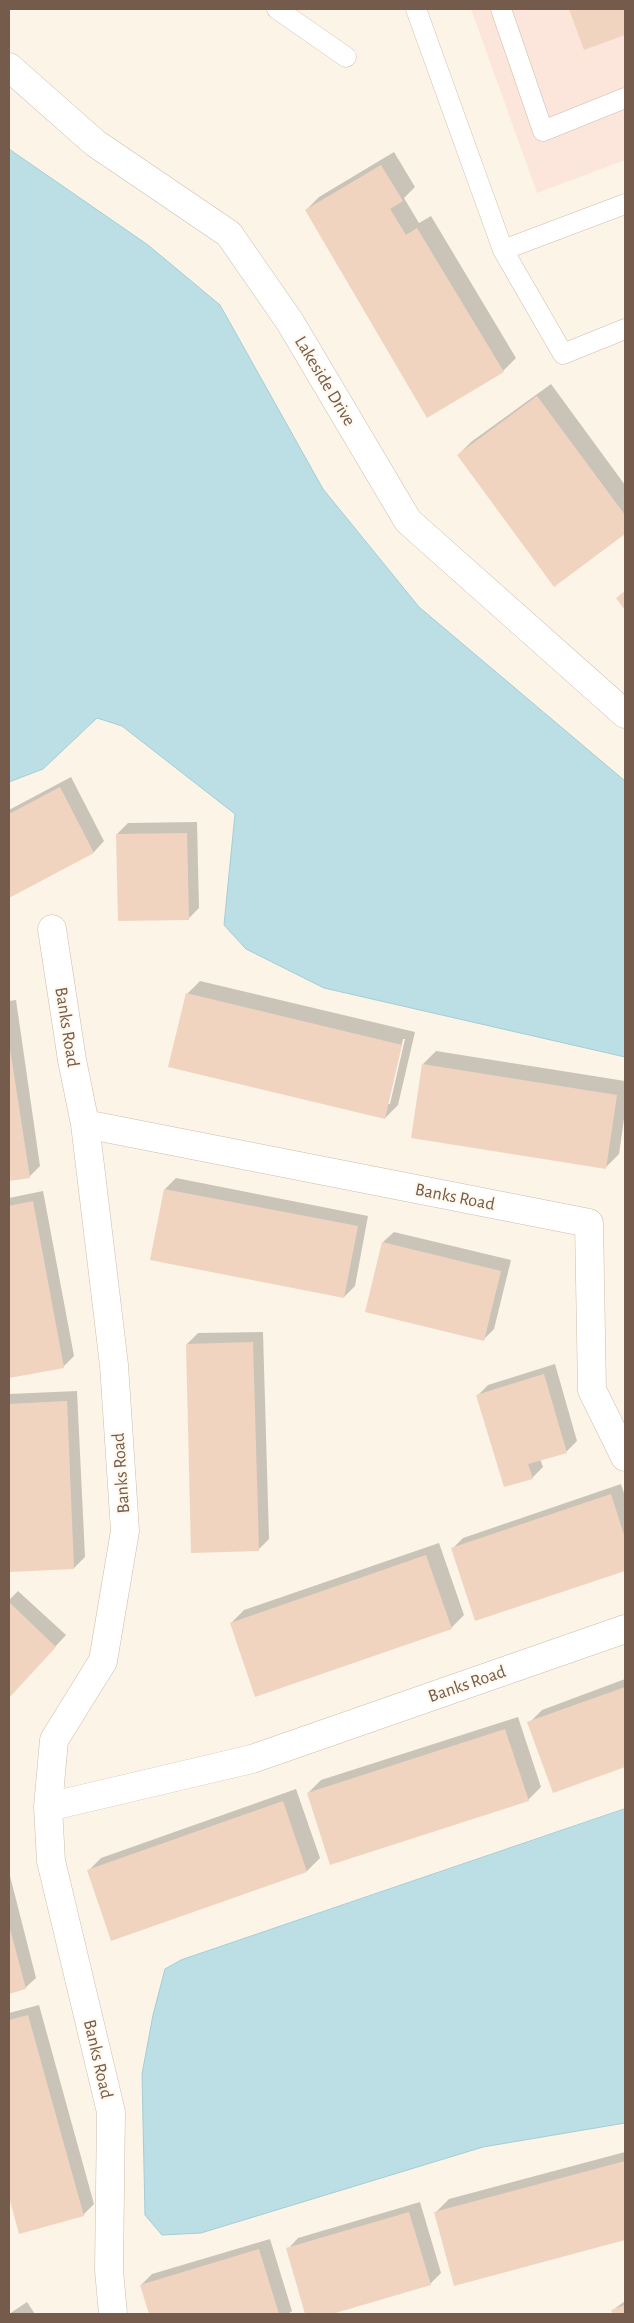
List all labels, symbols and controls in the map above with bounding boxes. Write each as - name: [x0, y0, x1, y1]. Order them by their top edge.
- street label: Lakeside Drive: [290, 332, 360, 430]
- street label: Banks Road: [50, 985, 84, 1069]
- street label: Banks Road: [413, 1179, 497, 1215]
- street label: Banks Road: [107, 1432, 135, 1514]
- street label: Banks Road: [425, 1661, 509, 1707]
- street label: Banks Road: [78, 2017, 118, 2101]

